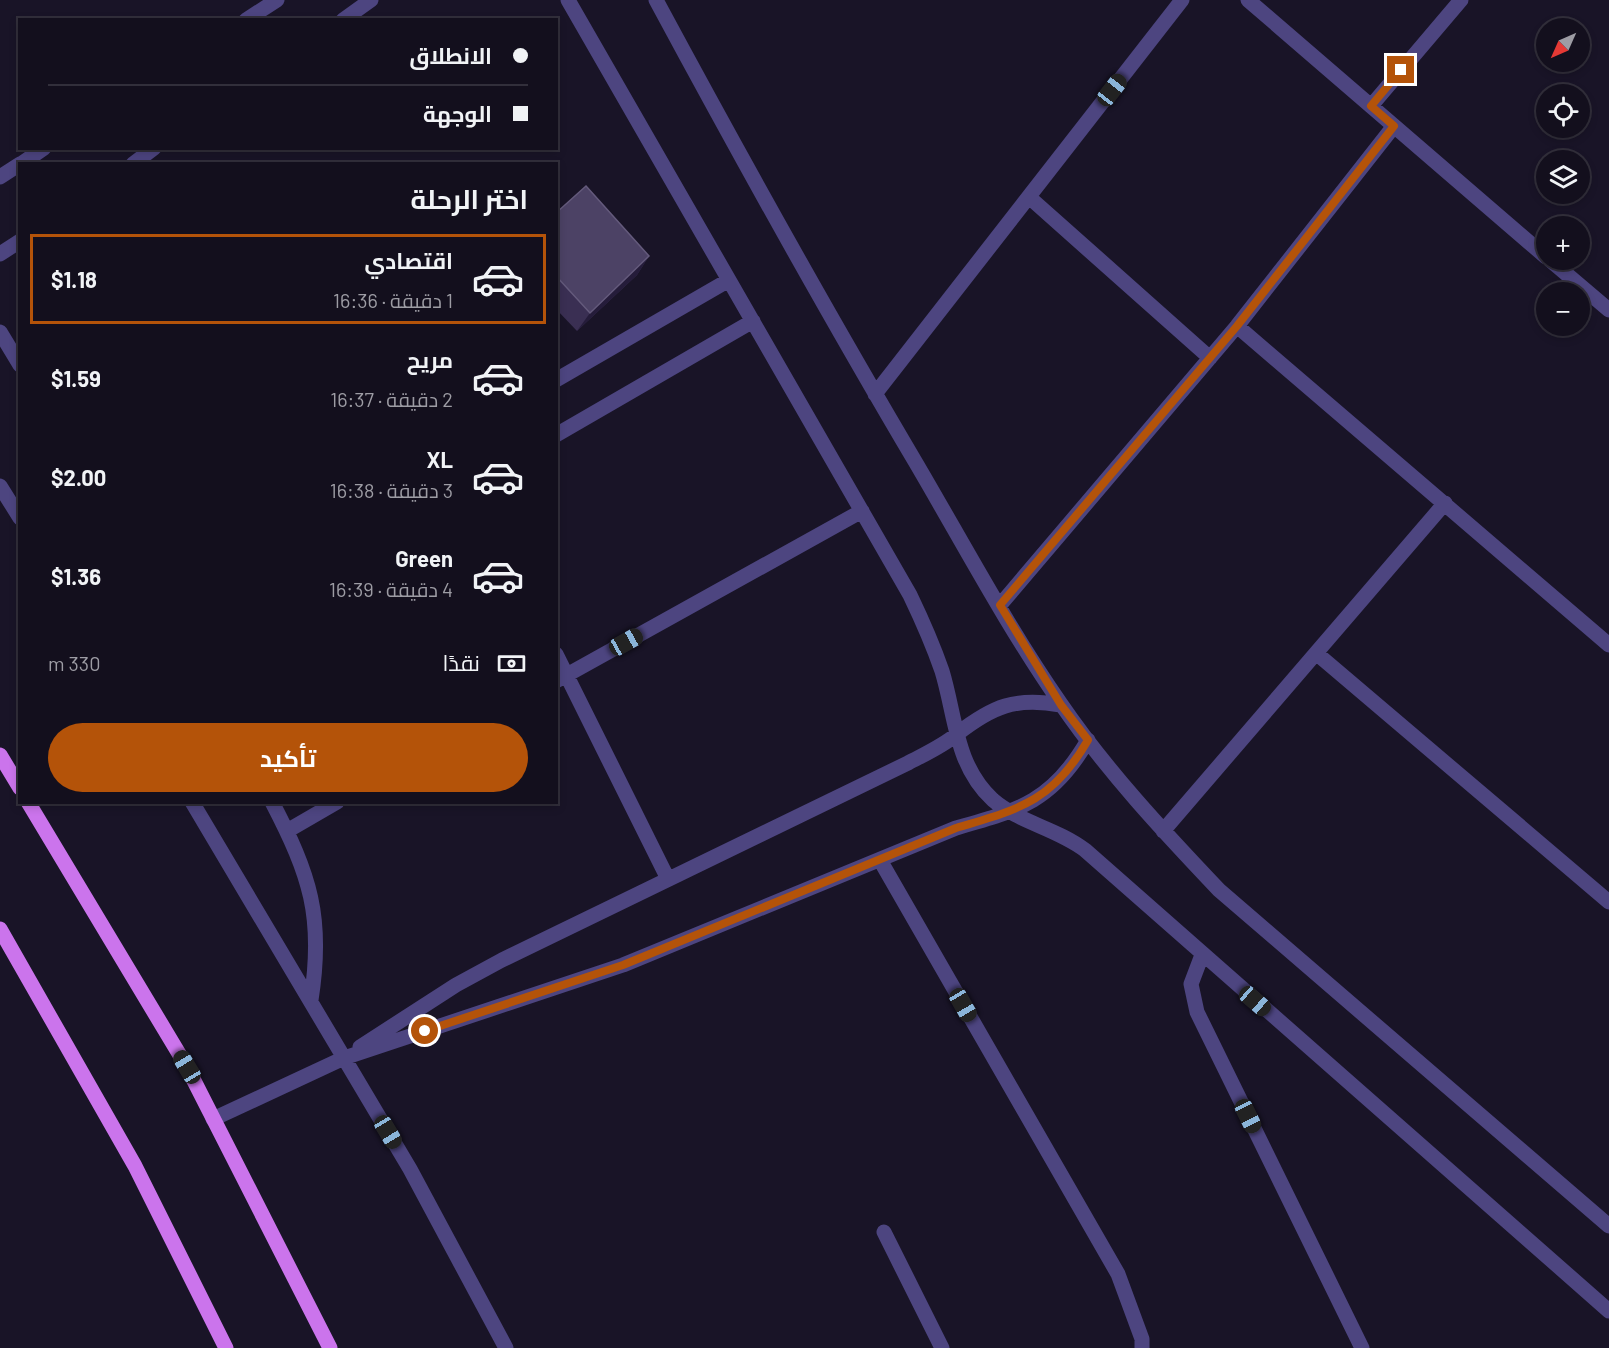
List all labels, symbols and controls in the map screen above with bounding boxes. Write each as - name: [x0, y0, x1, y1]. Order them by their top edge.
- north arrow: [1536, 18, 1590, 72]
- map controls: [1536, 18, 1590, 336]
- text: الانطلاق: [409, 42, 492, 68]
- route end: [1387, 56, 1414, 83]
- car: [1094, 70, 1130, 110]
- button: locate: [1536, 84, 1590, 138]
- text: الوجهة: [423, 100, 492, 126]
- button: layers: [1536, 150, 1590, 204]
- text: اختر الرحلة: [410, 182, 528, 214]
- button: +: [1536, 216, 1590, 270]
- text: اقتصادي: [364, 247, 453, 273]
- icon: car: [471, 252, 525, 306]
- text: $1.18: [51, 266, 97, 292]
- button: −: [1536, 282, 1590, 336]
- text: 1 دقيقة · 16:36: [333, 288, 453, 312]
- text: مريح: [407, 346, 453, 372]
- icon: car: [471, 351, 525, 405]
- text: $1.59: [51, 365, 101, 391]
- text: 2 دقيقة · 16:37: [330, 387, 453, 411]
- text: XL: [427, 446, 453, 472]
- icon: car: [471, 450, 525, 504]
- text: $2.00: [51, 464, 106, 490]
- text: 3 دقيقة · 16:38: [330, 478, 453, 502]
- text: Green: [395, 545, 453, 571]
- icon: car: [471, 549, 525, 603]
- text: $1.36: [51, 563, 101, 589]
- text: 4 دقيقة · 16:39: [329, 577, 453, 601]
- car: [606, 625, 646, 659]
- icon: cash: [495, 647, 528, 680]
- text: نقدًا: [442, 649, 480, 675]
- text: 330 m: [48, 651, 100, 675]
- button: تأكيد: [48, 723, 528, 792]
- car: [1236, 982, 1274, 1020]
- car: [946, 985, 980, 1025]
- route start: [411, 1017, 438, 1044]
- car: [170, 1047, 204, 1087]
- car: [1232, 1096, 1264, 1136]
- car: [371, 1112, 405, 1152]

